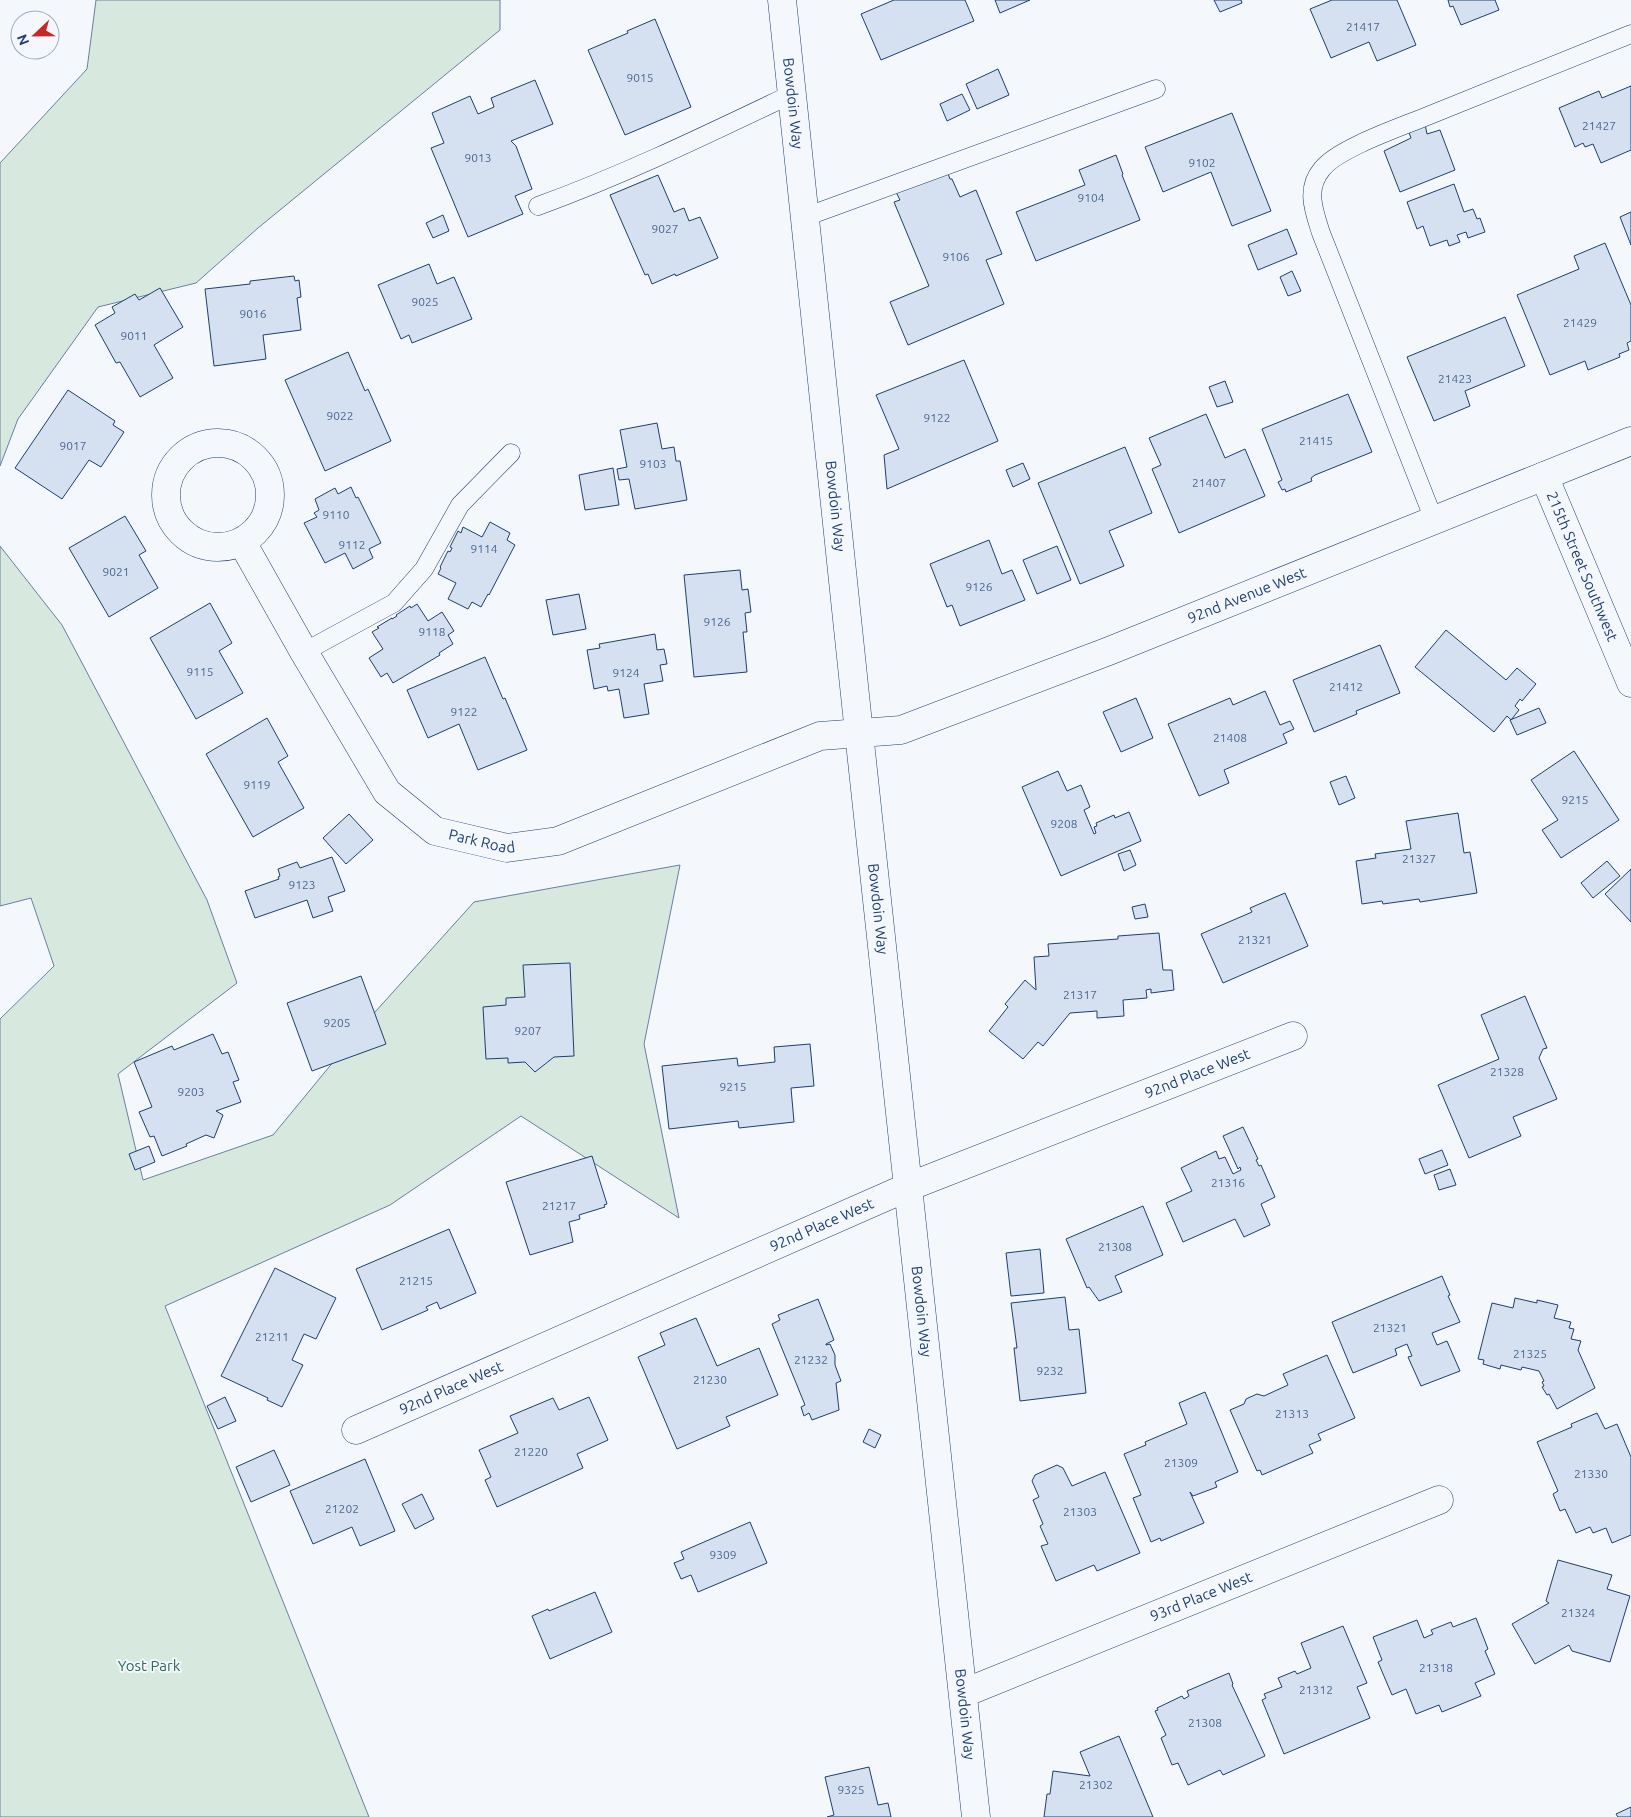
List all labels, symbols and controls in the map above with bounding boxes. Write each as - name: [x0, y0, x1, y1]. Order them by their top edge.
- north arrow: [10, 10, 60, 60]
- house number: 21417: [1346, 20, 1380, 33]
- text: N: [14, 32, 32, 48]
- street label: Bowdoin Way: [780, 57, 807, 150]
- house number: 9015: [626, 71, 654, 84]
- house number: 21427: [1582, 119, 1616, 132]
- house number: 9013: [464, 151, 492, 164]
- house number: 9102: [1188, 156, 1216, 169]
- house number: 9104: [1077, 191, 1105, 204]
- house number: 9027: [651, 222, 679, 235]
- house number: 9106: [942, 250, 970, 263]
- house number: 9025: [411, 295, 439, 308]
- house number: 9016: [239, 307, 267, 320]
- house number: 21429: [1563, 316, 1597, 329]
- house number: 9011: [120, 329, 148, 342]
- house number: 21423: [1438, 372, 1472, 385]
- house number: 9022: [326, 409, 354, 422]
- house number: 9122: [923, 411, 951, 424]
- house number: 21415: [1299, 434, 1333, 447]
- house number: 9017: [59, 439, 87, 452]
- house number: 9103: [639, 457, 667, 470]
- street label: Bowdoin Way: [822, 460, 849, 553]
- house number: 21407: [1192, 476, 1226, 489]
- street label: 215th Street Southwest: [1543, 489, 1621, 644]
- house number: 9110: [322, 508, 350, 521]
- house number: 9112: [338, 538, 366, 551]
- house number: 9114: [470, 542, 498, 555]
- street label: 92nd Avenue West: [1185, 564, 1309, 626]
- house number: 9021: [102, 565, 130, 578]
- house number: 9126: [965, 580, 993, 593]
- house number: 9126: [703, 615, 731, 628]
- house number: 9118: [418, 625, 446, 638]
- house number: 9115: [186, 665, 214, 678]
- house number: 9124: [612, 666, 640, 679]
- house number: 21412: [1329, 680, 1363, 693]
- house number: 9122: [450, 705, 478, 718]
- house number: 21408: [1213, 731, 1247, 744]
- house number: 9119: [243, 778, 271, 791]
- house number: 9215: [1561, 793, 1589, 806]
- house number: 9208: [1050, 817, 1078, 830]
- street label: Park Road: [447, 826, 516, 856]
- house number: 21327: [1402, 852, 1436, 865]
- street label: Bowdoin Way: [865, 862, 892, 955]
- house number: 9123: [288, 878, 316, 891]
- house number: 21321: [1238, 933, 1272, 946]
- house number: 21317: [1063, 988, 1097, 1001]
- house number: 9205: [323, 1016, 351, 1029]
- house number: 9207: [514, 1024, 542, 1037]
- street label: 92nd Place West: [1142, 1045, 1252, 1101]
- house number: 21328: [1490, 1065, 1524, 1078]
- house number: 9215: [719, 1080, 747, 1093]
- house number: 9203: [177, 1085, 205, 1098]
- house number: 21316: [1211, 1176, 1245, 1189]
- street label: 92nd Place West: [767, 1194, 876, 1255]
- house number: 21217: [542, 1199, 576, 1212]
- house number: 21308: [1098, 1240, 1132, 1253]
- street label: Bowdoin Way: [909, 1265, 935, 1358]
- house number: 21215: [399, 1274, 433, 1287]
- house number: 21321: [1373, 1321, 1407, 1334]
- house number: 21211: [255, 1330, 289, 1343]
- house number: 21325: [1513, 1347, 1547, 1360]
- house number: 21232: [794, 1353, 828, 1366]
- street label: 92nd Place West: [397, 1357, 505, 1418]
- house number: 9232: [1036, 1364, 1064, 1377]
- house number: 21230: [693, 1373, 727, 1386]
- house number: 21313: [1275, 1407, 1309, 1420]
- house number: 21220: [514, 1445, 548, 1458]
- house number: 21309: [1164, 1456, 1198, 1469]
- house number: 21330: [1574, 1467, 1608, 1480]
- house number: 21202: [325, 1502, 359, 1515]
- house number: 21303: [1063, 1505, 1097, 1518]
- house number: 9309: [709, 1548, 737, 1561]
- street label: 93rd Place West: [1148, 1568, 1255, 1624]
- house number: 21324: [1561, 1606, 1595, 1619]
- park label: Yost Park: [118, 1657, 181, 1674]
- house number: 21318: [1419, 1661, 1453, 1674]
- street label: Bowdoin Way: [952, 1668, 979, 1761]
- house number: 21312: [1299, 1683, 1333, 1696]
- house number: 21308: [1188, 1716, 1222, 1729]
- house number: 21302: [1079, 1778, 1113, 1791]
- house number: 9325: [837, 1783, 865, 1796]

